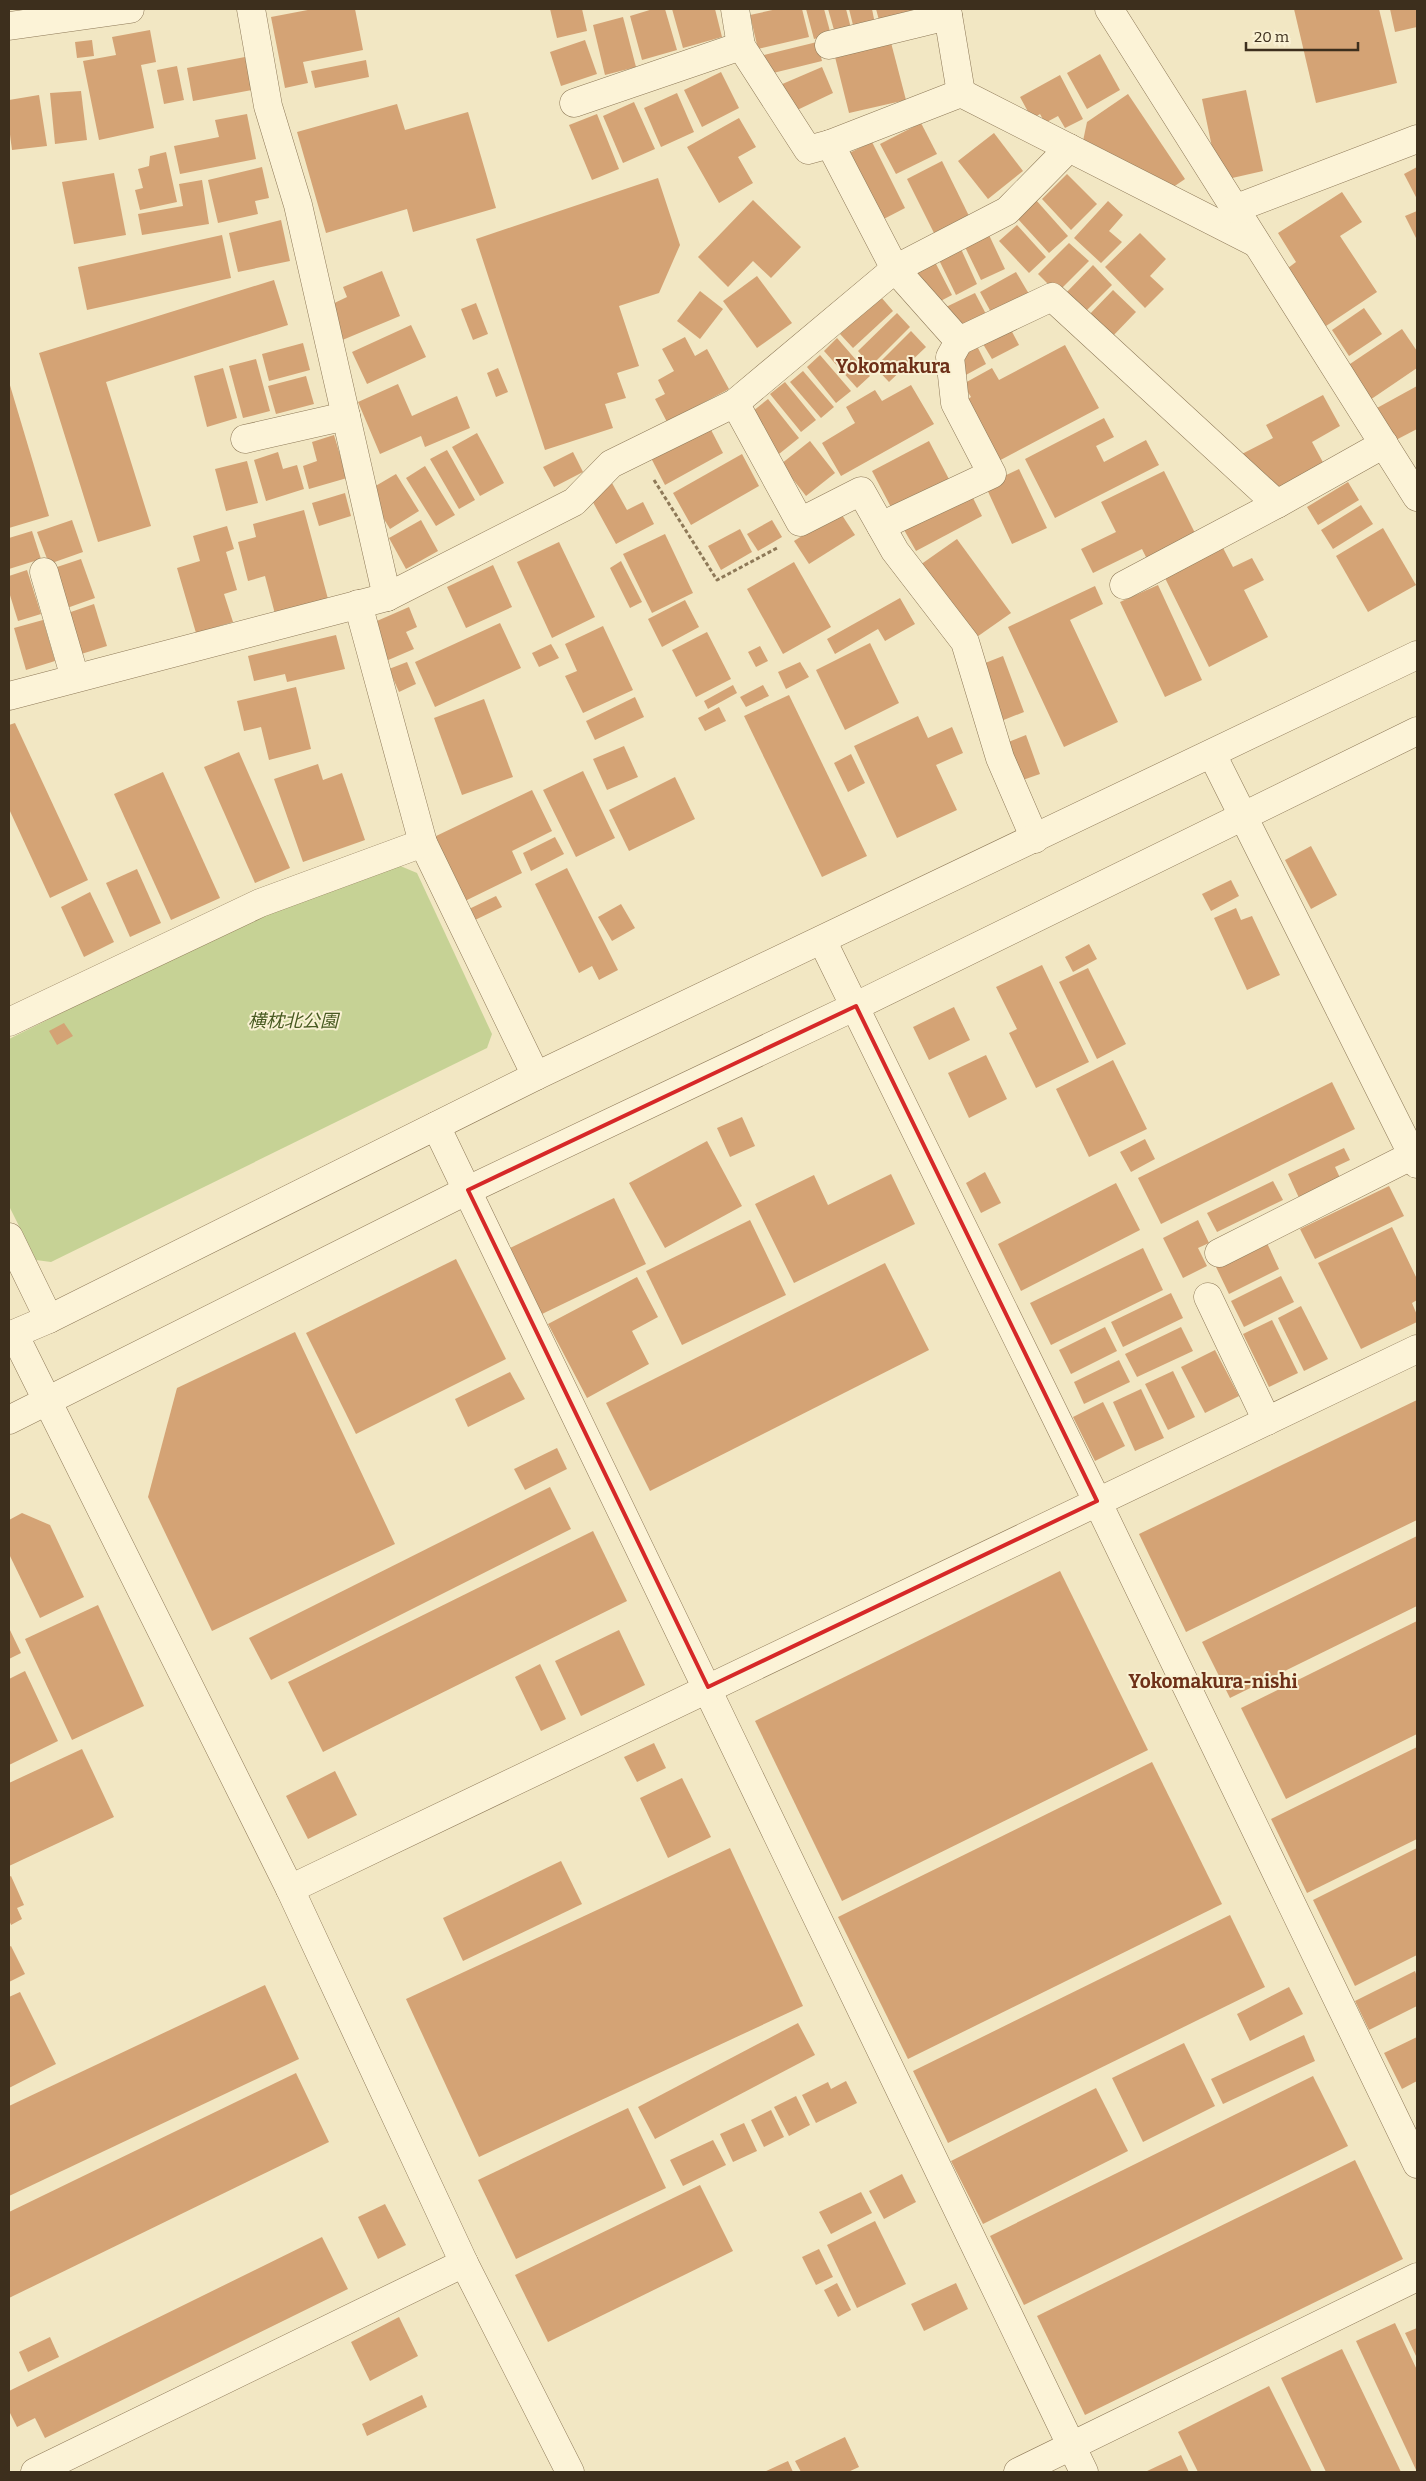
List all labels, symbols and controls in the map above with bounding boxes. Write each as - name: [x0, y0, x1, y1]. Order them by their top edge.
- scale bar: [1246, 20, 1358, 52]
- text: 20 m: [1254, 28, 1290, 46]
- district label: Yokomakura: [836, 355, 951, 378]
- park label: 横枕北公園: [248, 1010, 341, 1032]
- district label: Yokomakura-nishi: [1129, 1670, 1297, 1693]

